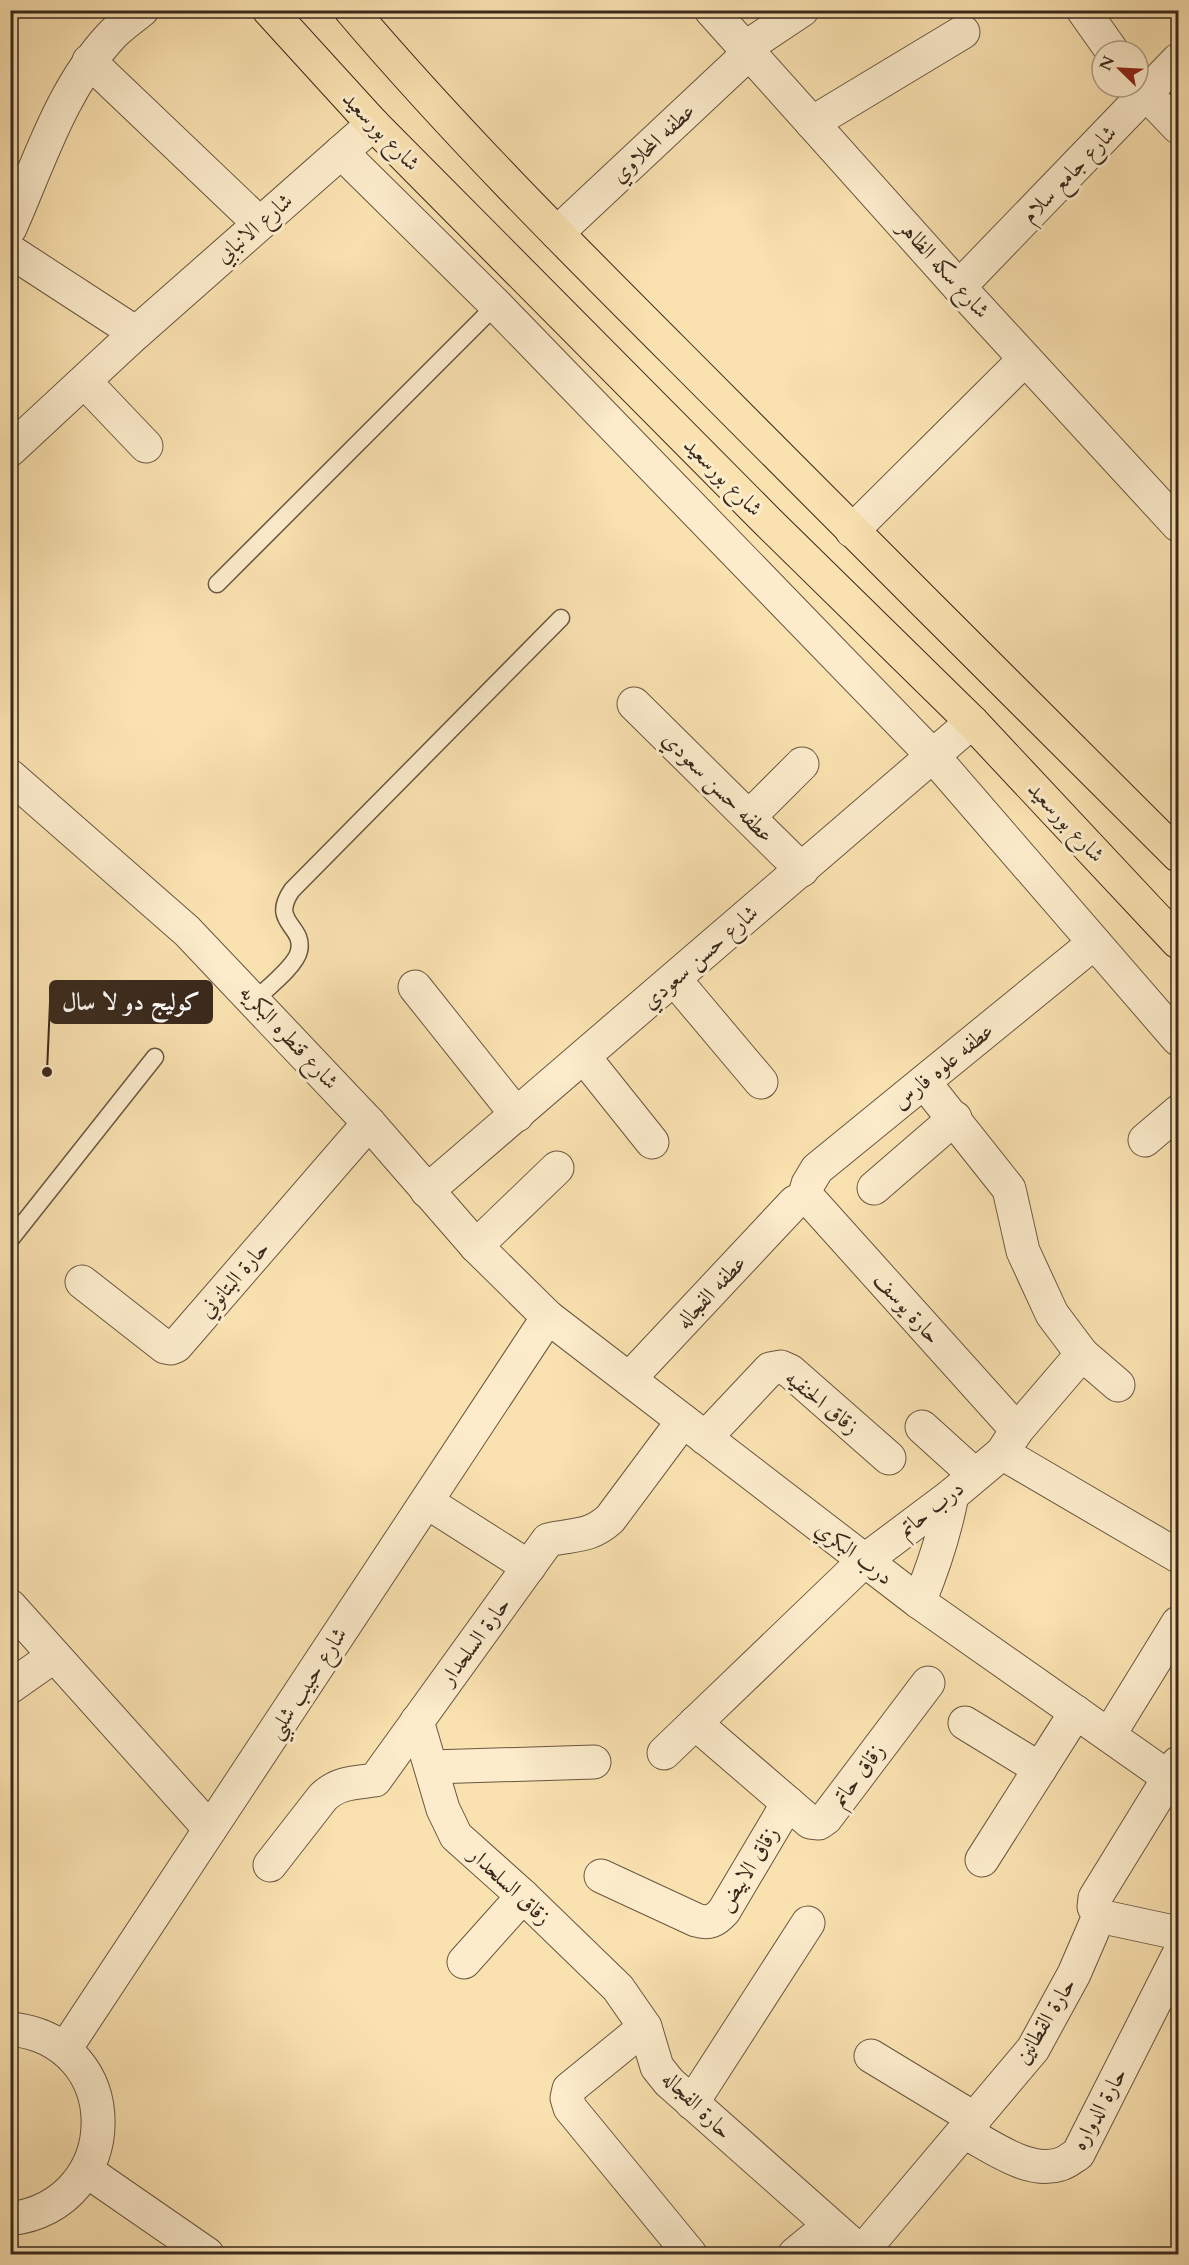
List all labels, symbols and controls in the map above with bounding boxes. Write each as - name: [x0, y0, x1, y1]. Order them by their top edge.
- north arrow: [1090, 39, 1150, 99]
- text: N: [1094, 52, 1120, 74]
- street label: شارع بورسعيد: [333, 84, 427, 180]
- street label: عطفه المحلاوي: [604, 96, 703, 191]
- street label: شارع جامع سلام: [1015, 118, 1126, 232]
- street label: شارع الانبابي: [209, 186, 301, 272]
- street label: شارع سكه الظاهر: [888, 212, 996, 327]
- street label: شارع بورسعيد: [675, 431, 769, 525]
- street label: عطفه حسن سعودي: [654, 725, 780, 851]
- street label: شارع بورسعيد: [1018, 775, 1111, 871]
- street label: شارع حسن سعودي: [635, 898, 767, 1018]
- street label: شارع قنطره البكريه: [230, 978, 345, 1098]
- callout: كوليج دو لا سال: [50, 981, 212, 1023]
- text: كوليج دو لا سال: [62, 986, 200, 1024]
- street label: عطفه علوه فارس: [886, 1016, 1000, 1116]
- street label: حارة البتانوني: [192, 1234, 278, 1326]
- street label: عطفه الفجاله: [669, 1249, 753, 1335]
- street label: حارة يوسف: [867, 1265, 947, 1351]
- street label: زقاق الحنفيه: [779, 1363, 865, 1441]
- street label: درب حاتم: [892, 1474, 973, 1547]
- street label: درب البكري: [808, 1514, 899, 1594]
- street label: حارة السلحدار: [432, 1591, 517, 1693]
- street label: شارع حبيب شلبي: [260, 1621, 358, 1747]
- street label: زقاق حاتم: [824, 1737, 895, 1815]
- street label: زقاق الابيض: [710, 1821, 786, 1917]
- street label: زقاق السلحدار: [461, 1839, 558, 1932]
- street label: حارة القطانين: [1007, 1972, 1083, 2070]
- street label: حارة الدواره: [1064, 2062, 1134, 2156]
- street label: حارة الفجاله: [655, 2064, 739, 2146]

